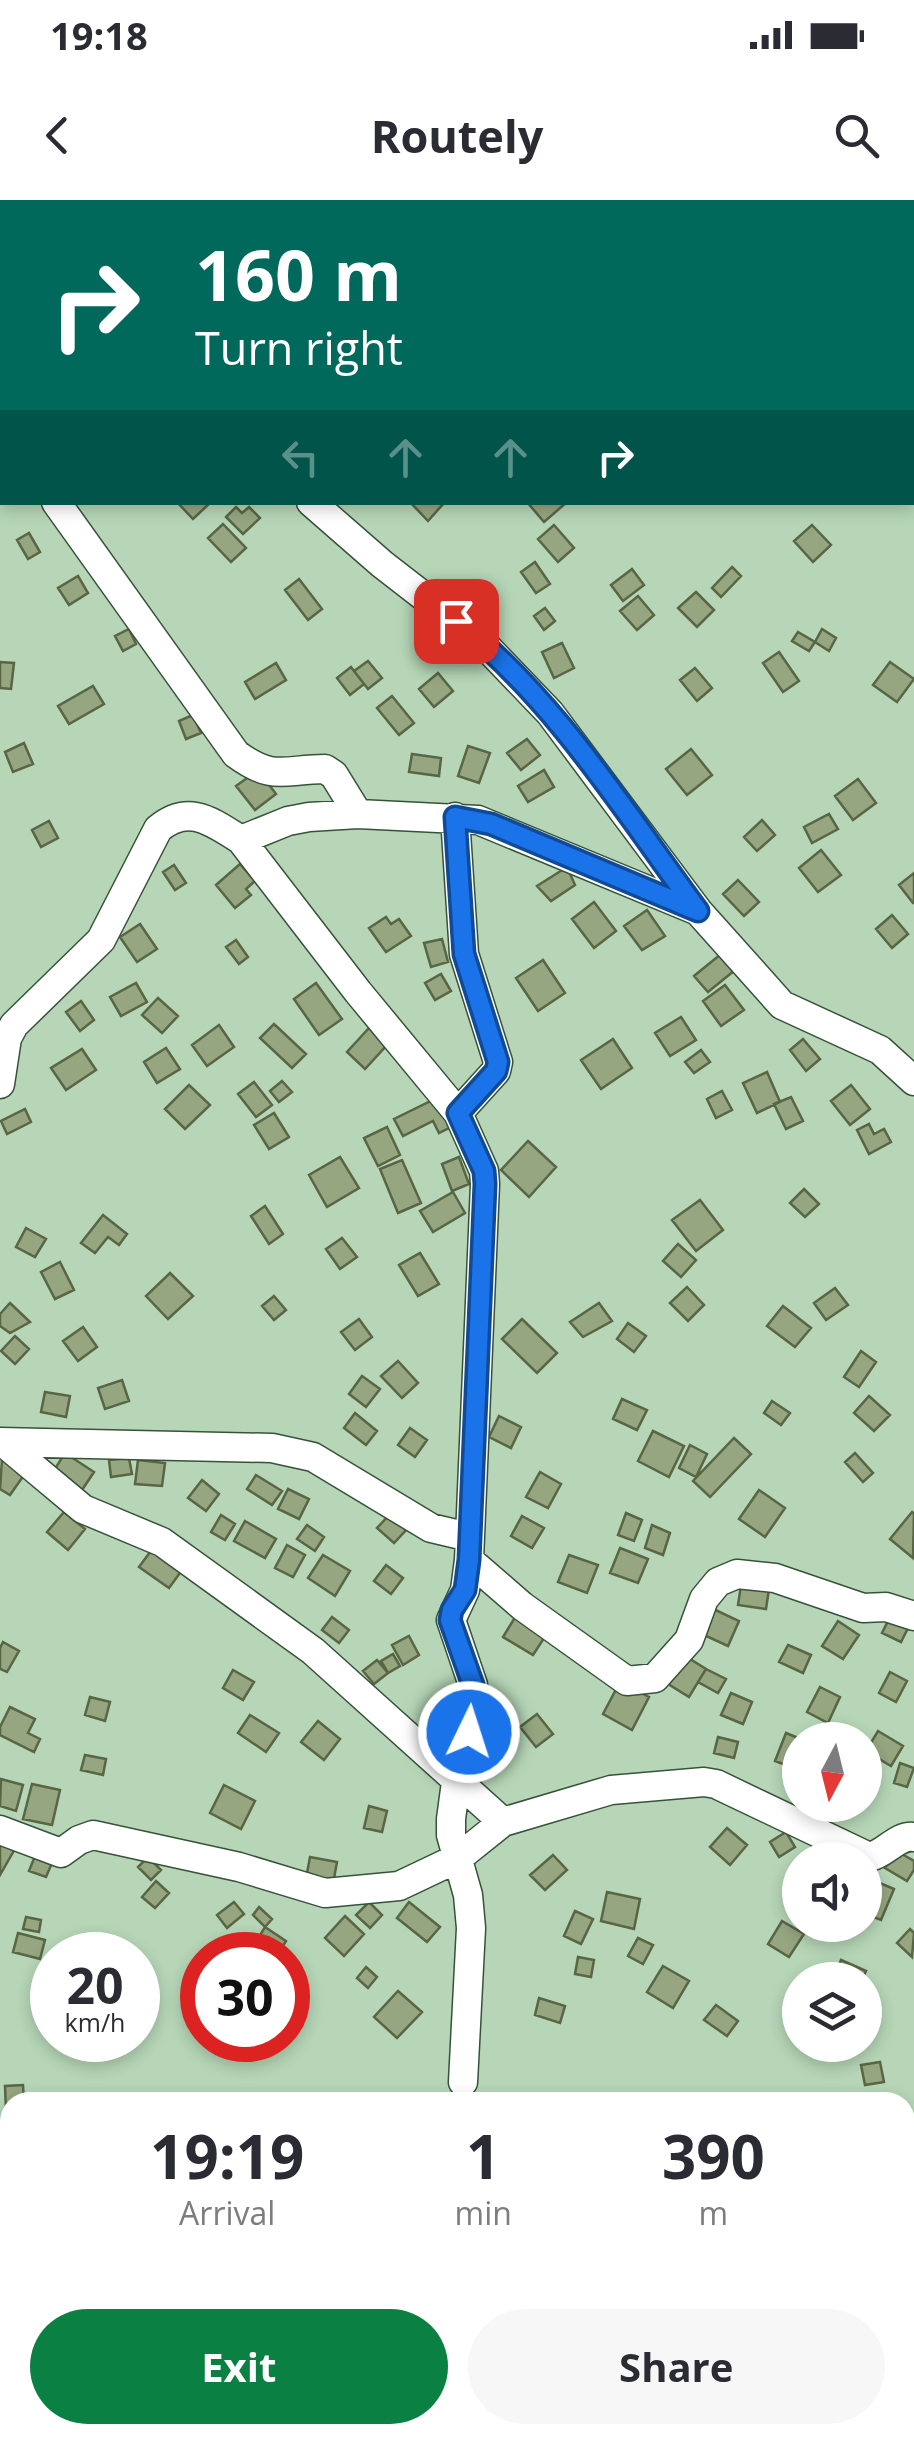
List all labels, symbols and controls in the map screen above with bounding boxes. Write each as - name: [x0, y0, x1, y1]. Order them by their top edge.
- text: 19:18: [50, 9, 148, 61]
- text: Routely: [371, 105, 543, 166]
- icon: back: [30, 108, 85, 163]
- icon: search: [829, 108, 884, 163]
- text: 160 m: [195, 226, 402, 322]
- icon: right: [30, 240, 160, 370]
- text: Turn right: [195, 317, 403, 378]
- icon: left: [273, 430, 328, 485]
- icon: ahead: [378, 430, 433, 485]
- icon: ahead: [483, 430, 538, 485]
- icon: right: [588, 430, 643, 485]
- pin: [414, 579, 499, 664]
- icon: arrive: [429, 594, 484, 649]
- position arrow: [417, 1680, 521, 1784]
- north arrow: [782, 1722, 882, 1822]
- map controls: [782, 1722, 882, 2062]
- button: sound: [782, 1842, 882, 1942]
- speed limit sign: 30: [180, 1932, 310, 2062]
- text: 20: [66, 1951, 124, 2019]
- button: layers: [782, 1962, 882, 2062]
- text: km/h: [65, 2005, 125, 2039]
- text: 19:19: [150, 2115, 304, 2197]
- text: 1: [466, 2115, 500, 2197]
- text: 390: [662, 2115, 765, 2197]
- text: Arrival: [179, 2191, 275, 2234]
- text: min: [455, 2191, 512, 2234]
- text: m: [699, 2191, 728, 2234]
- button: Exit: [30, 2309, 448, 2424]
- button: Share: [468, 2309, 885, 2424]

